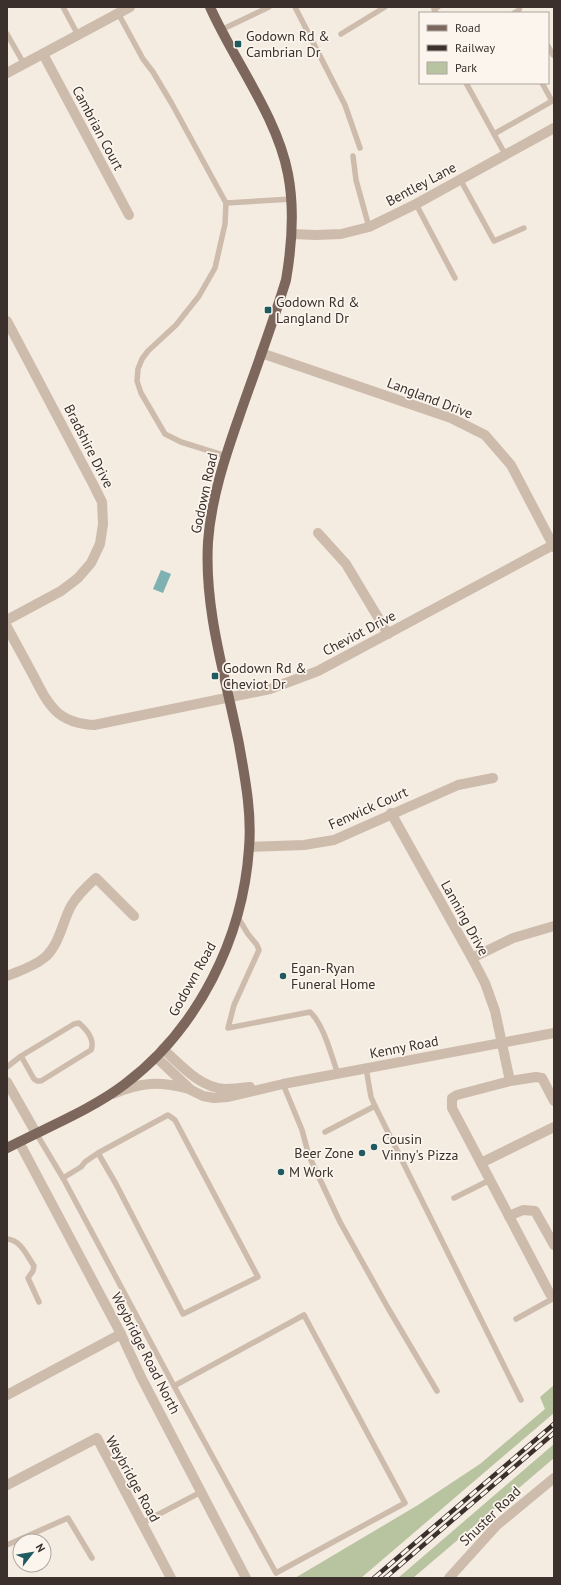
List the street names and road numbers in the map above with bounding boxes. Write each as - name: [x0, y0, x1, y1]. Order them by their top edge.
- street label: Cambrian Court: [68, 83, 128, 173]
- street label: Bentley Lane: [383, 158, 459, 210]
- street label: Langland Drive: [385, 373, 475, 423]
- street label: Bradshire Drive: [60, 401, 118, 491]
- street label: Godown Road: [187, 451, 221, 535]
- street label: Cheviot Drive: [319, 606, 399, 660]
- street label: Fenwick Court: [326, 782, 411, 833]
- street label: Lanning Drive: [437, 877, 493, 959]
- street label: Godown Road: [164, 939, 220, 1019]
- street label: Kenny Road: [368, 1032, 440, 1062]
- street label: Weybridge Road North: [108, 1289, 184, 1417]
- street label: Weybridge Road: [102, 1433, 164, 1525]
- street label: Shuster Road: [456, 1482, 524, 1550]

